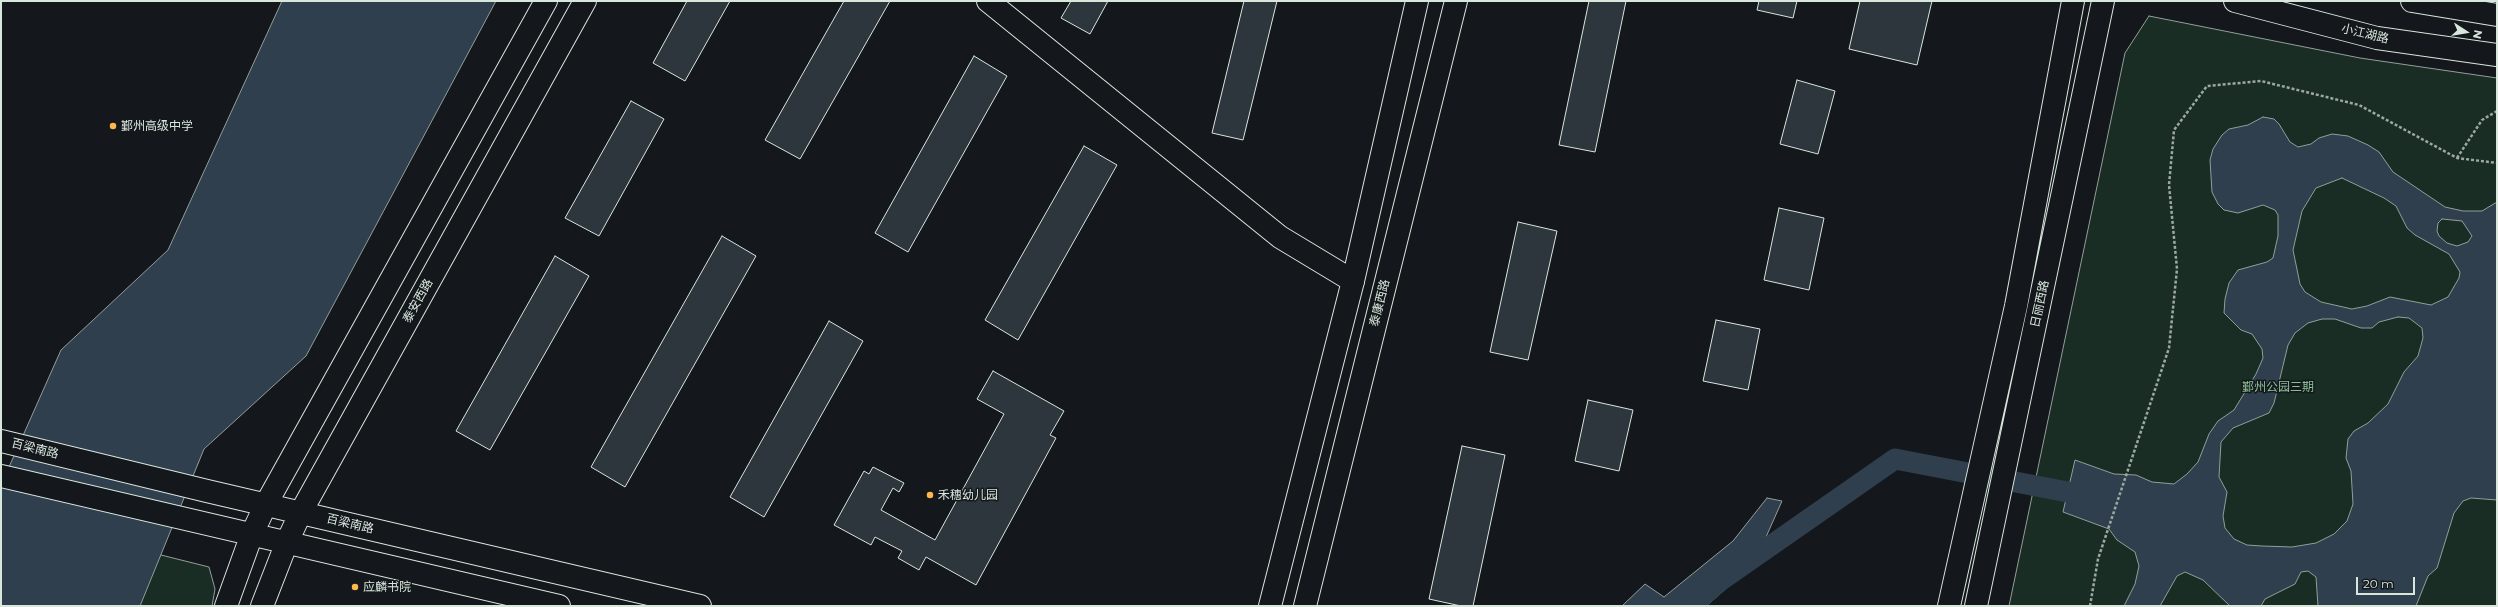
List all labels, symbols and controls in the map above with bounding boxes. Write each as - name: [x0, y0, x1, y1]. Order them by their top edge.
- north arrow: [2446, 12, 2486, 52]
- street label: 小江湖路: [2340, 22, 2390, 46]
- text: N: [2470, 29, 2486, 40]
- place label: 鄞州高级中学: [121, 119, 193, 133]
- marker: 鄞州高级中学: [108, 121, 118, 131]
- street label: 泰安西路: [400, 277, 436, 325]
- street label: 泰康西路: [1367, 278, 1393, 328]
- street label: 日丽西路: [2028, 279, 2052, 329]
- park label: 鄞州公园三期: [2242, 380, 2314, 394]
- street label: 百梁南路: [10, 436, 60, 462]
- place label: 禾穗幼儿园: [938, 488, 998, 502]
- marker: 禾穗幼儿园: [925, 490, 935, 500]
- street label: 百梁南路: [325, 512, 375, 536]
- scale bar: [2358, 569, 2417, 595]
- text: 20 m: [2363, 576, 2394, 591]
- place label: 应麟书院: [363, 580, 411, 594]
- marker: 应麟书院: [350, 582, 360, 592]

